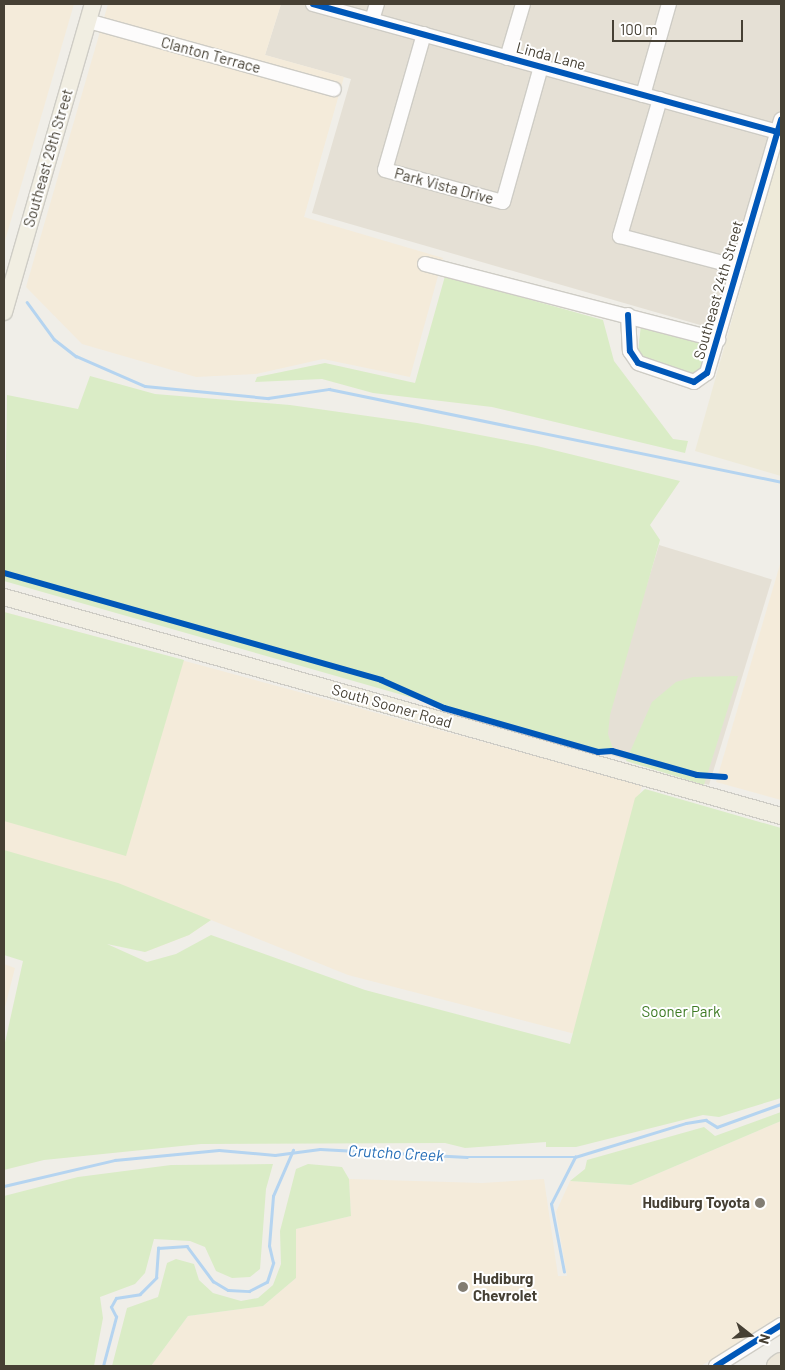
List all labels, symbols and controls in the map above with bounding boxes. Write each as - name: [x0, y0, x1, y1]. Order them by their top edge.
- scale bar: [615, 10, 746, 42]
- text: 100 m: [620, 20, 658, 38]
- street label: Clanton Terrace: [159, 33, 263, 77]
- street label: Linda Lane: [514, 38, 588, 74]
- street label: Southeast 29th Street: [20, 87, 76, 229]
- street label: Park Vista Drive: [392, 164, 496, 208]
- street label: Southeast 24th Street: [690, 219, 746, 361]
- street label: South Sooner Road: [330, 680, 454, 732]
- park label: Sooner Park: [641, 1003, 721, 1021]
- water label: Crutcho Creek: [348, 1141, 444, 1165]
- place label: Hudiburg Toyota: [642, 1194, 750, 1212]
- marker: Hudiburg Toyota: [754, 1197, 766, 1209]
- place label: Hudiburg Chevrolet: [473, 1269, 537, 1304]
- marker: Hudiburg Chevrolet: [457, 1281, 469, 1293]
- north arrow: [725, 1310, 775, 1360]
- text: N: [755, 1332, 774, 1346]

